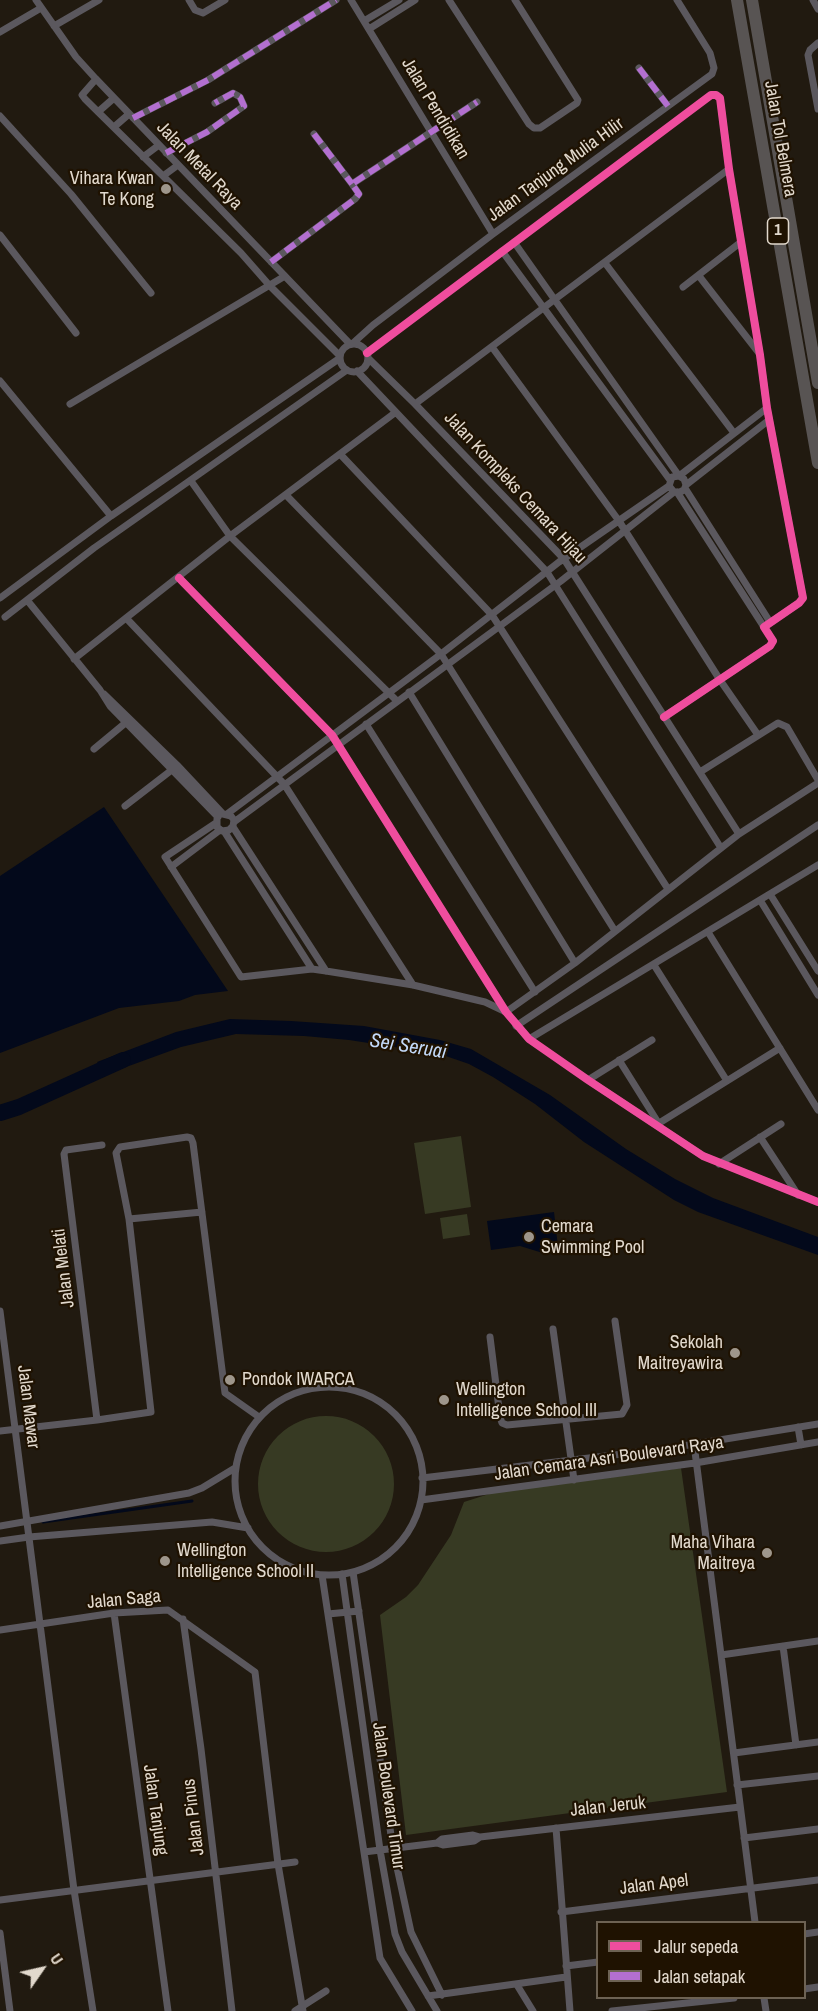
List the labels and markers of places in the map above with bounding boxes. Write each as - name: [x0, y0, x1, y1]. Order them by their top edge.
- place label: Vihara Kwan Te Kong: [70, 168, 154, 210]
- marker: Vihara Kwan Te Kong: [159, 182, 173, 196]
- place label: Cemara Swimming Pool: [541, 1216, 644, 1258]
- marker: Cemara Swimming Pool: [522, 1230, 536, 1244]
- place label: Sekolah Maitreyawira: [638, 1332, 723, 1374]
- marker: Sekolah Maitreyawira: [728, 1346, 742, 1360]
- place label: Pondok IWARCA: [242, 1369, 355, 1391]
- marker: Pondok IWARCA: [223, 1373, 237, 1387]
- place label: Wellington Intelligence School III: [456, 1379, 597, 1422]
- marker: Wellington Intelligence School III: [437, 1393, 451, 1407]
- place label: Maha Vihara Maitreya: [671, 1532, 755, 1574]
- place label: Wellington Intelligence School II: [177, 1540, 314, 1582]
- marker: Maha Vihara Maitreya: [760, 1546, 774, 1560]
- marker: Wellington Intelligence School II: [158, 1554, 172, 1568]

